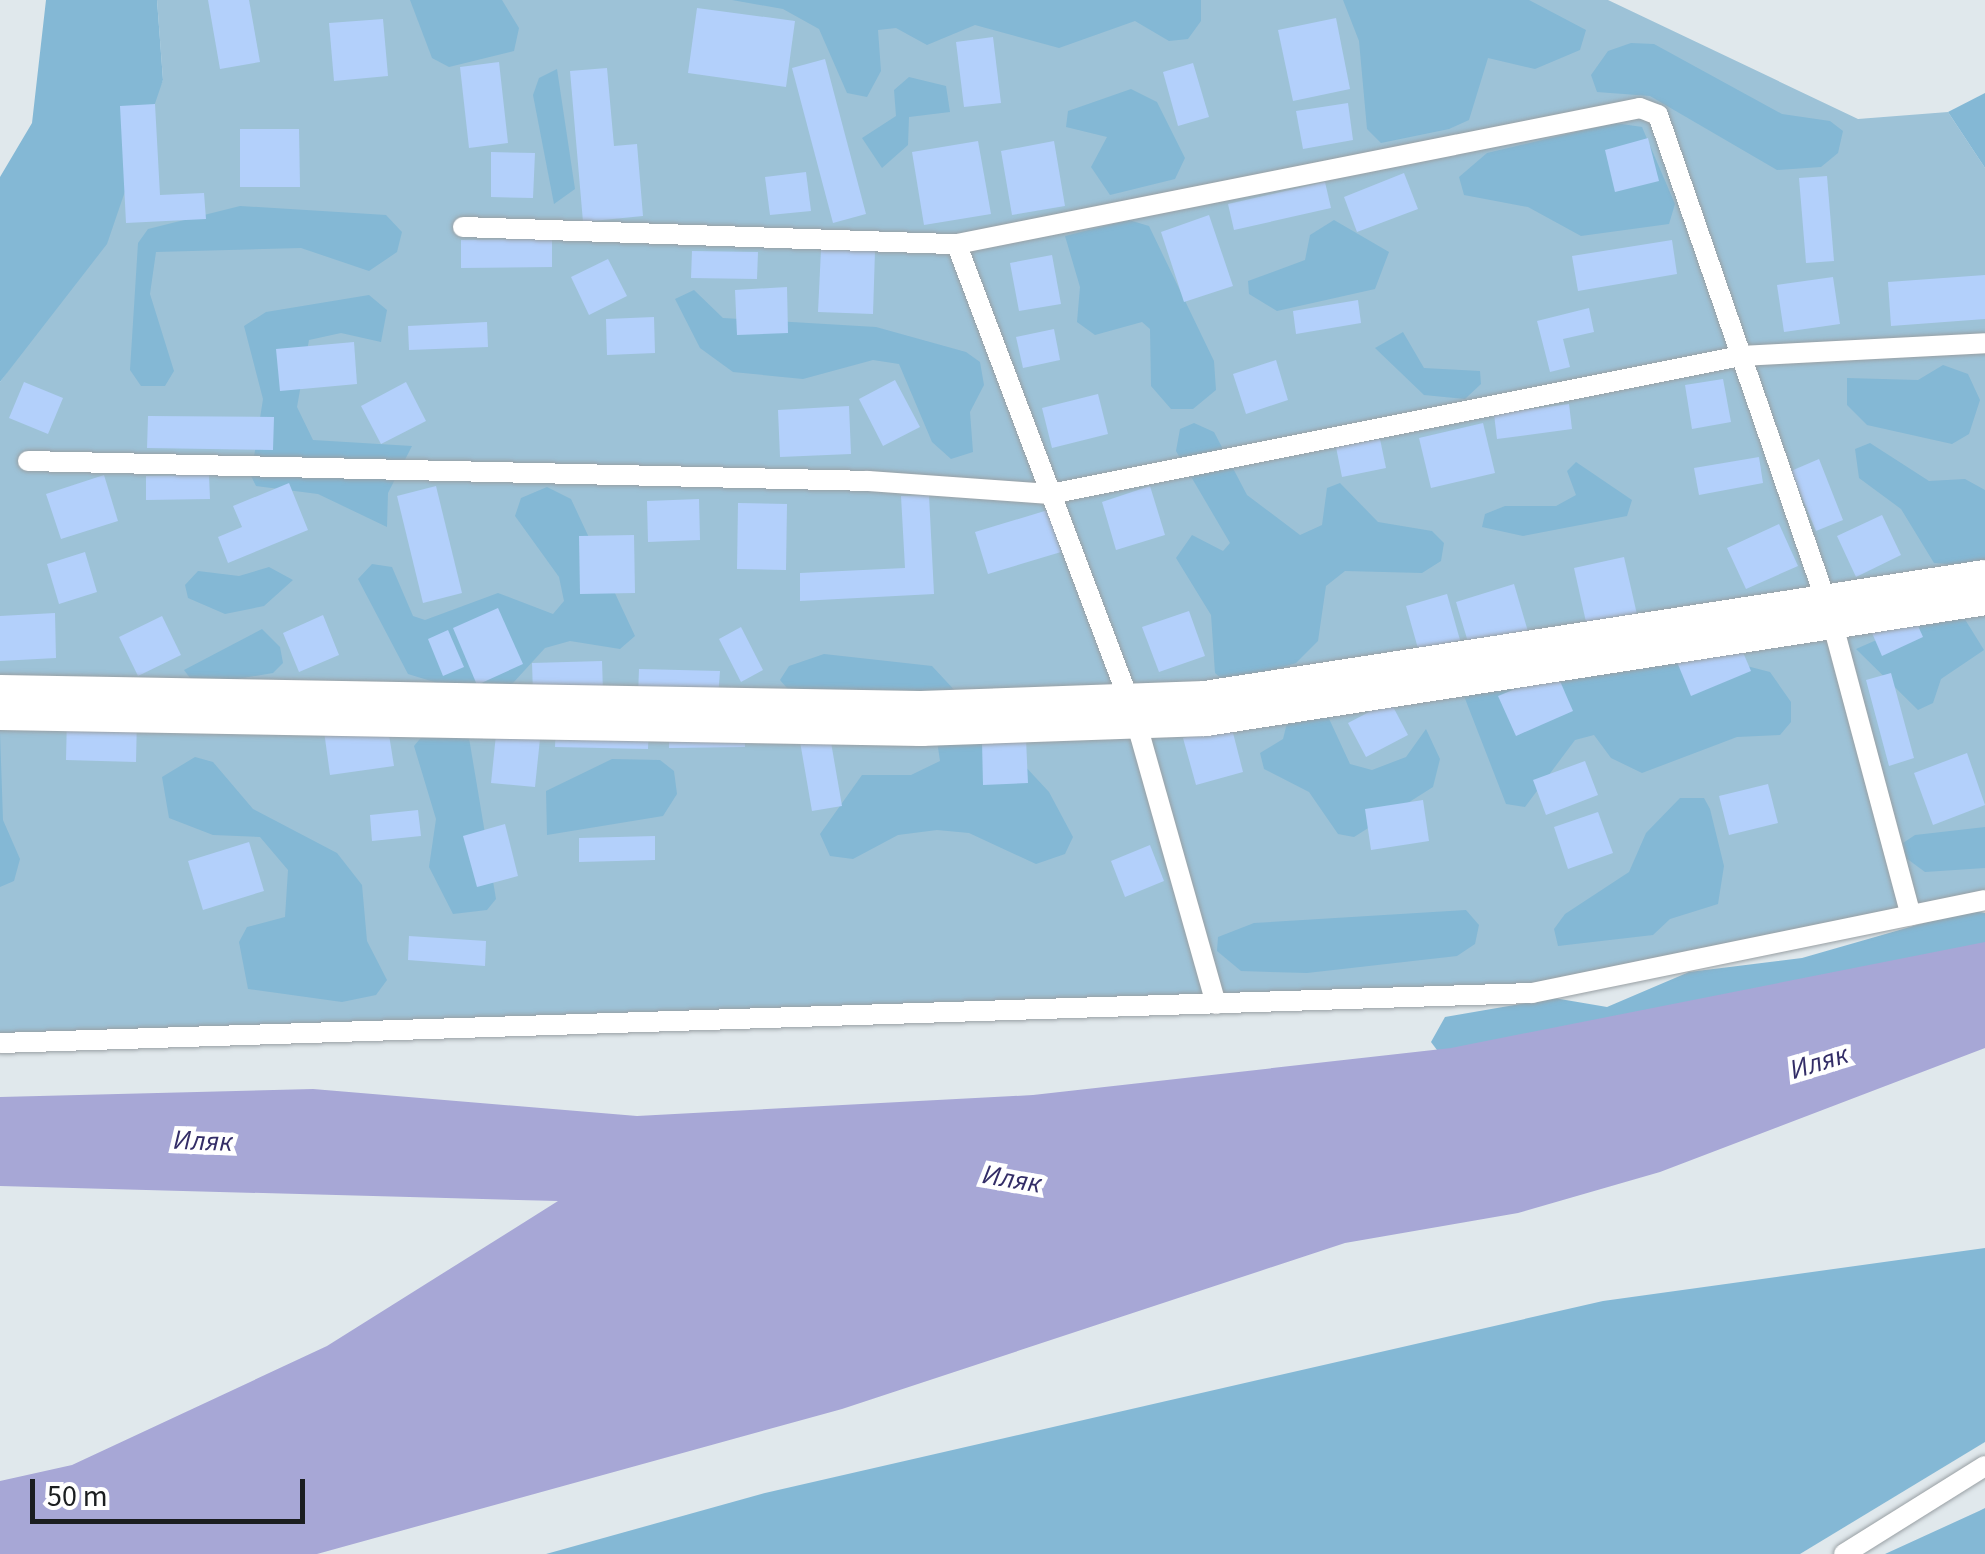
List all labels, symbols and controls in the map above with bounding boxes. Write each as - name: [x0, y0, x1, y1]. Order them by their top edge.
- water label: Иляк: [1786, 1037, 1852, 1087]
- water label: Иляк: [173, 1123, 233, 1159]
- water label: Иляк: [980, 1157, 1044, 1201]
- scale bar: [35, 1459, 310, 1521]
- text: 50 m: [47, 1475, 108, 1518]

